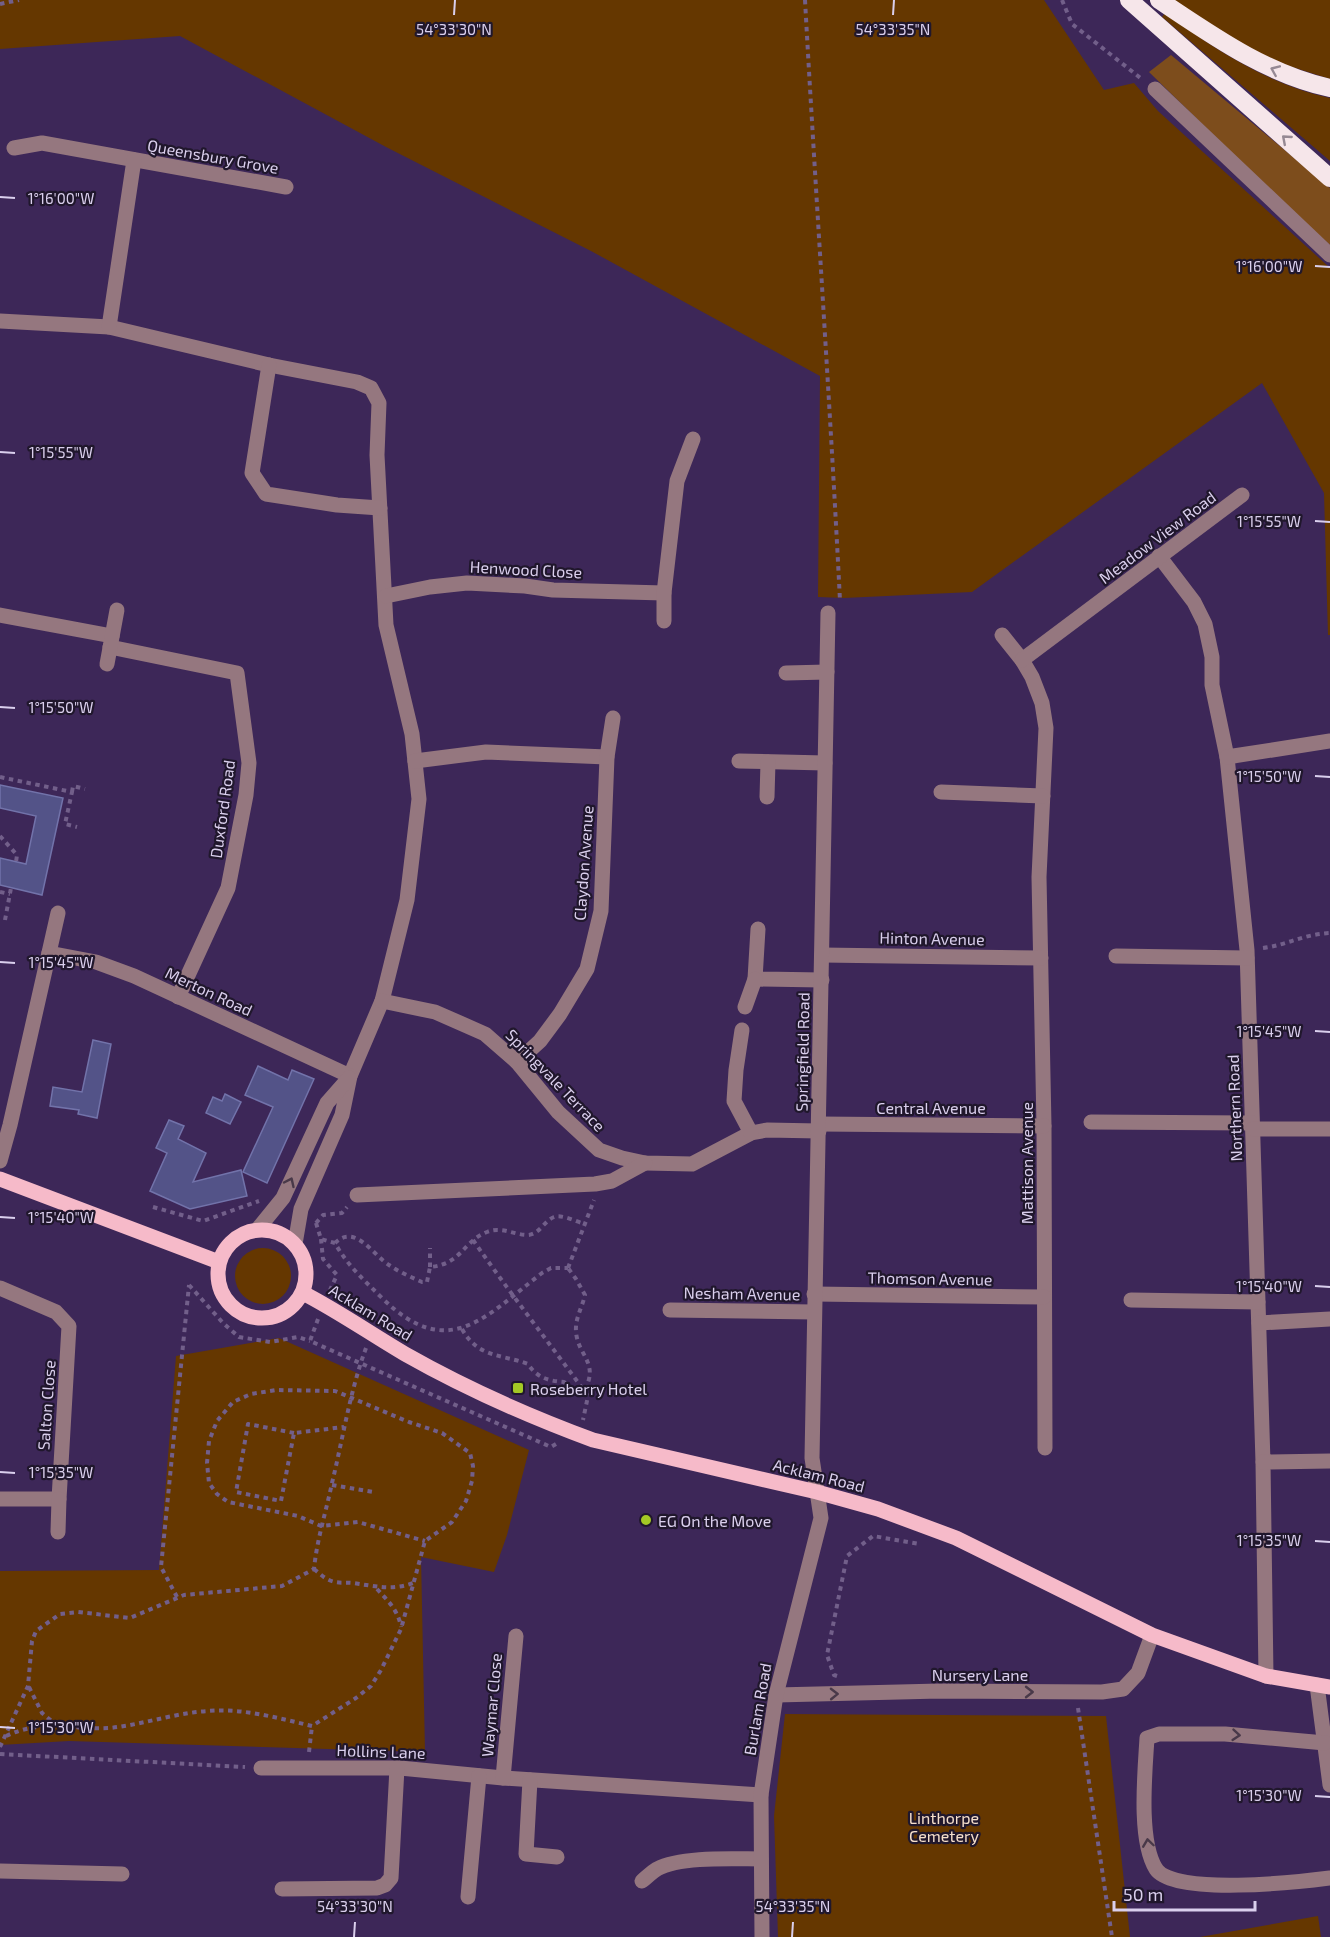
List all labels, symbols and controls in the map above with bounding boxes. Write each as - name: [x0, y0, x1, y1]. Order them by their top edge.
- text: 54°33'30"N: [416, 20, 492, 38]
- text: 54°33'35"N: [856, 20, 930, 38]
- one-way arrow: [1270, 65, 1281, 77]
- street label: Queensbury Grove: [146, 135, 280, 178]
- one-way arrow: [1282, 135, 1293, 146]
- text: 1°16'00"W: [28, 189, 94, 207]
- text: 1°16'00"W: [1236, 257, 1302, 275]
- text: 1°15'55"W: [29, 443, 93, 461]
- street label: Meadow View Road: [1095, 487, 1219, 587]
- text: 1°15'55"W: [1237, 512, 1301, 530]
- street label: Henwood Close: [469, 557, 583, 581]
- text: 1°15'50"W: [28, 698, 94, 716]
- street label: Duxford Road: [206, 759, 238, 859]
- text: 1°15'50"W: [1236, 767, 1302, 785]
- street label: Claydon Avenue: [569, 805, 597, 921]
- street label: Hinton Avenue: [879, 928, 985, 948]
- text: 1°15'45"W: [28, 953, 94, 971]
- street label: Merton Road: [162, 963, 256, 1019]
- street label: Springfield Road: [791, 992, 813, 1112]
- text: 1°15'45"W: [1236, 1022, 1302, 1040]
- street label: Springvale Terrace: [502, 1025, 610, 1135]
- street label: Northern Road: [1223, 1054, 1245, 1162]
- street label: Central Avenue: [876, 1098, 986, 1117]
- street label: Mattison Avenue: [1017, 1102, 1036, 1224]
- one-way arrow: [283, 1178, 295, 1189]
- text: 1°15'40"W: [28, 1208, 94, 1226]
- street label: Thomson Avenue: [867, 1267, 993, 1289]
- text: 1°15'40"W: [1236, 1277, 1302, 1295]
- street label: Acklam Road: [326, 1280, 416, 1344]
- street label: Nesham Avenue: [683, 1282, 801, 1304]
- street label: Salton Close: [33, 1359, 59, 1451]
- place label: Roseberry Hotel: [530, 1379, 647, 1398]
- marker: Roseberry Hotel: [511, 1381, 525, 1395]
- street label: Acklam Road: [771, 1454, 867, 1496]
- text: 1°15'35"W: [29, 1463, 93, 1481]
- place label: EG On the Move: [658, 1511, 771, 1530]
- marker: EG On the Move: [639, 1513, 653, 1527]
- text: 1°15'35"W: [1237, 1531, 1301, 1549]
- street label: Waymar Close: [477, 1652, 505, 1758]
- street label: Burlam Road: [740, 1661, 774, 1757]
- street label: Nursery Lane: [932, 1665, 1028, 1684]
- one-way arrow: [1025, 1686, 1034, 1698]
- one-way arrow: [830, 1687, 839, 1700]
- text: 1°15'30"W: [28, 1718, 94, 1736]
- one-way arrow: [1232, 1729, 1241, 1742]
- street label: Hollins Lane: [336, 1740, 426, 1762]
- text: 1°15'30"W: [1236, 1786, 1302, 1804]
- park label: Linthorpe Cemetery: [909, 1808, 979, 1845]
- one-way arrow: [1142, 1838, 1154, 1848]
- scale bar: [1114, 1874, 1255, 1912]
- text: 50 m: [1123, 1883, 1163, 1905]
- text: 54°33'30"N: [317, 1897, 393, 1915]
- text: 54°33'35"N: [756, 1897, 830, 1915]

